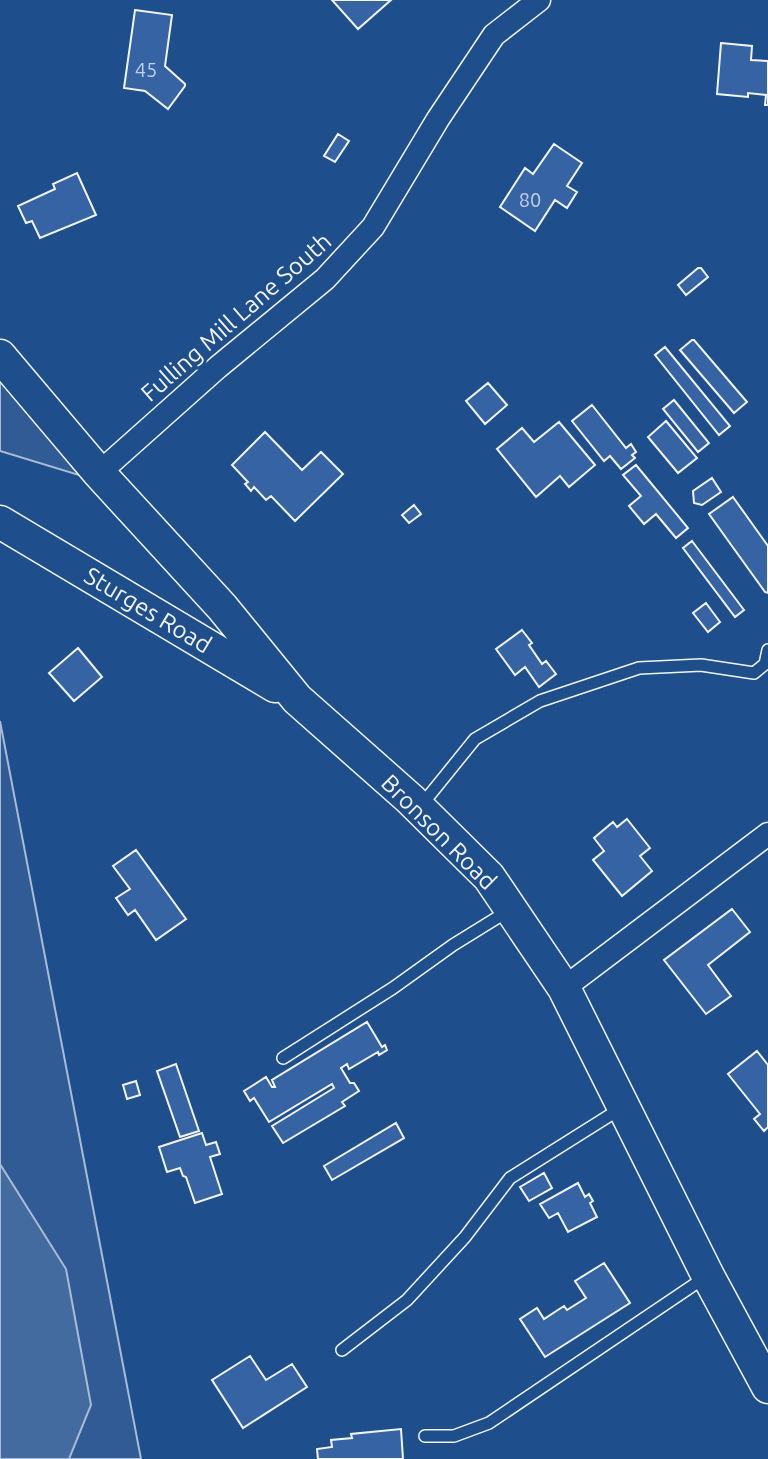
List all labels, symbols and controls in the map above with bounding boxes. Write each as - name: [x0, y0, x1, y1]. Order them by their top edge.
- house number: 45: [135, 58, 157, 81]
- house number: 80: [519, 188, 541, 211]
- street label: Fulling Mill Lane South: [136, 227, 336, 407]
- street label: Sturges Road: [80, 562, 216, 658]
- street label: Bronson Road: [376, 769, 502, 895]

